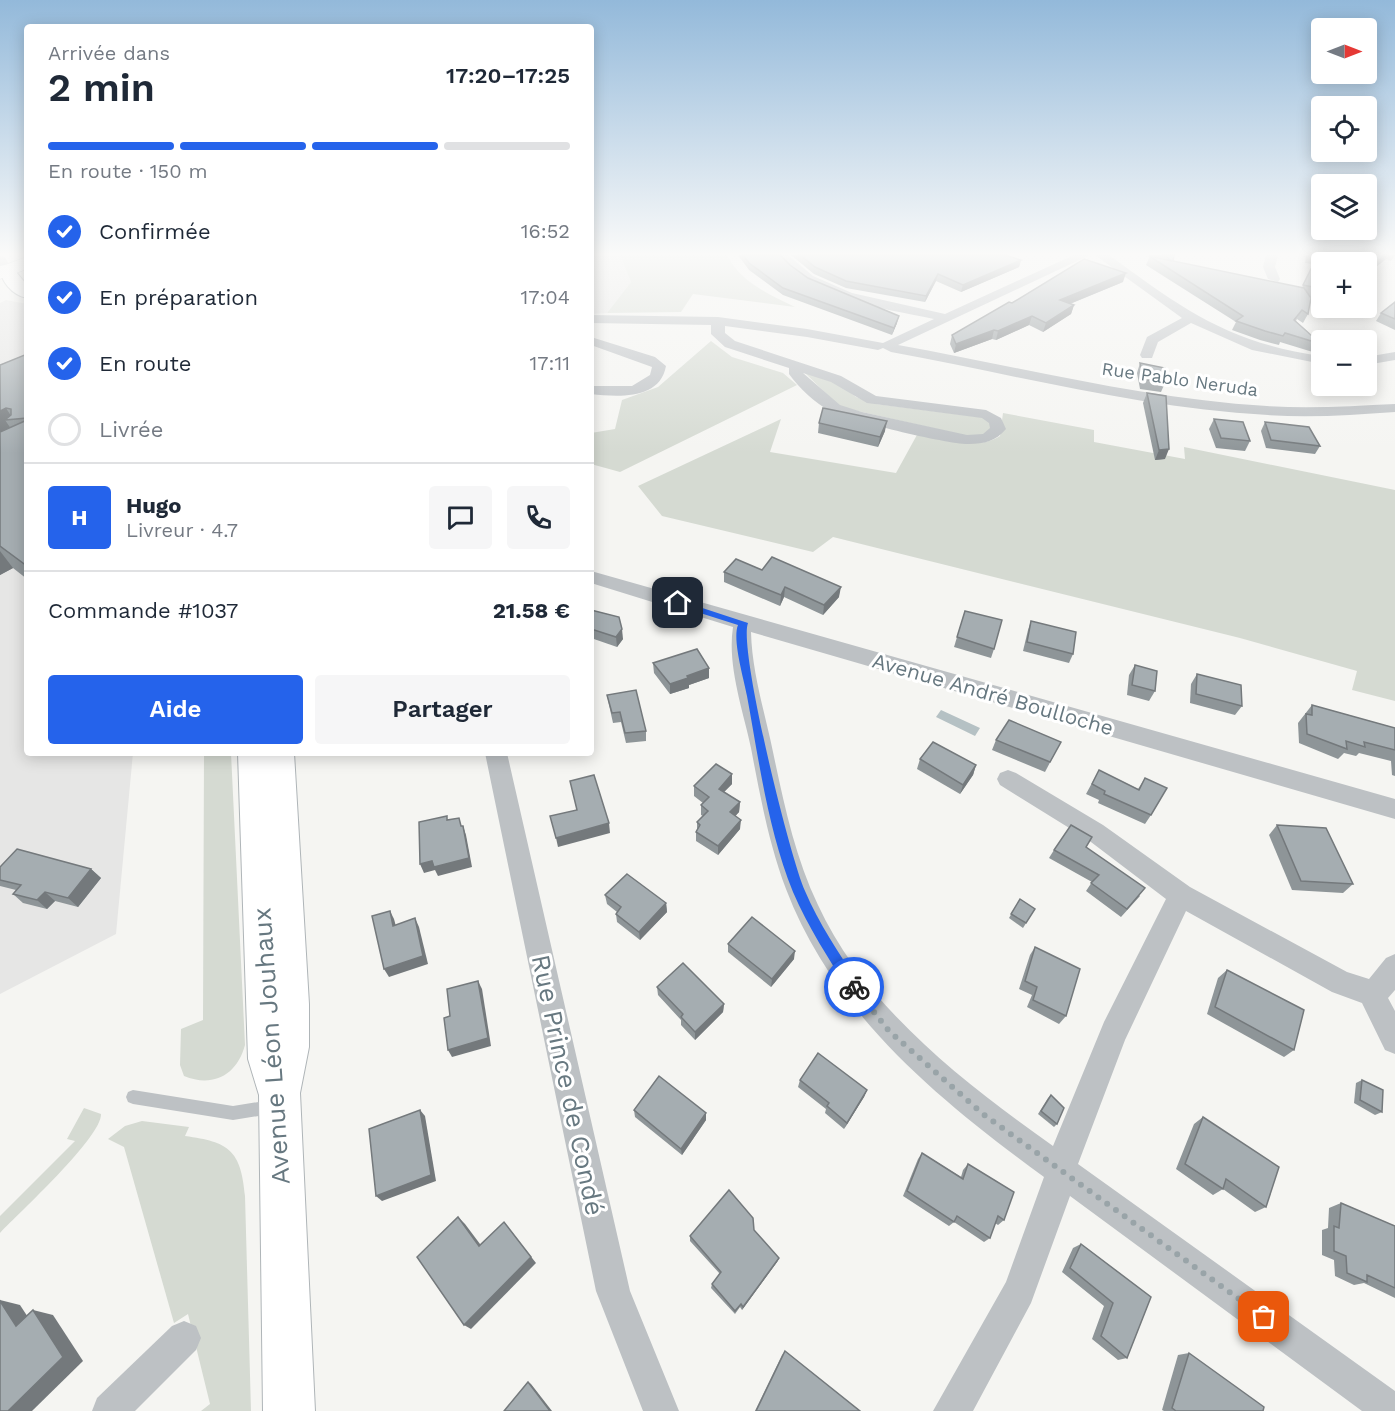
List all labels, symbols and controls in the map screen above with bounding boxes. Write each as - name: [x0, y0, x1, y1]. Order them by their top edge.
- north arrow: [1311, 18, 1377, 84]
- map controls: [1311, 18, 1377, 396]
- text: Arrivée dans: [48, 41, 170, 65]
- text: 17:20–17:25: [446, 63, 570, 88]
- text: 2 min: [48, 65, 155, 110]
- button: locate: [1311, 96, 1377, 162]
- text: En route · 150 m: [48, 159, 208, 183]
- button: layers: [1311, 174, 1377, 240]
- icon: check: [48, 215, 81, 248]
- text: Confirmée: [99, 219, 211, 244]
- text: 16:52: [521, 219, 570, 243]
- button: +: [1311, 252, 1377, 318]
- icon: check: [48, 281, 81, 314]
- text: En préparation: [99, 285, 258, 310]
- text: 17:04: [520, 285, 570, 309]
- button: −: [1311, 330, 1377, 396]
- icon: check: [48, 347, 81, 380]
- text: En route: [99, 351, 191, 376]
- text: 17:11: [529, 351, 570, 375]
- street label: Rue Pablo Neruda: [1100, 358, 1260, 400]
- text: Livrée: [99, 417, 163, 442]
- button: chat: [429, 486, 492, 549]
- button: phone: [507, 486, 570, 549]
- text: Hugo: [126, 493, 181, 518]
- text: H: [71, 505, 88, 530]
- text: Livreur · 4.7: [126, 518, 238, 542]
- pin: [652, 577, 703, 628]
- icon: home: [661, 586, 694, 619]
- text: Commande #1037: [48, 598, 238, 623]
- text: 21.58 €: [493, 598, 570, 623]
- street label: Avenue André Boulloche: [870, 648, 1116, 740]
- button: Aide: [48, 675, 303, 744]
- button: Partager: [315, 675, 570, 744]
- street label: Avenue Léon Jouhaux: [246, 906, 296, 1186]
- street label: Rue Prince de Condé: [526, 952, 610, 1218]
- courier: [824, 957, 884, 1017]
- icon: bike: [838, 971, 871, 1004]
- pin: [1238, 1291, 1289, 1342]
- icon: bag: [1247, 1300, 1280, 1333]

